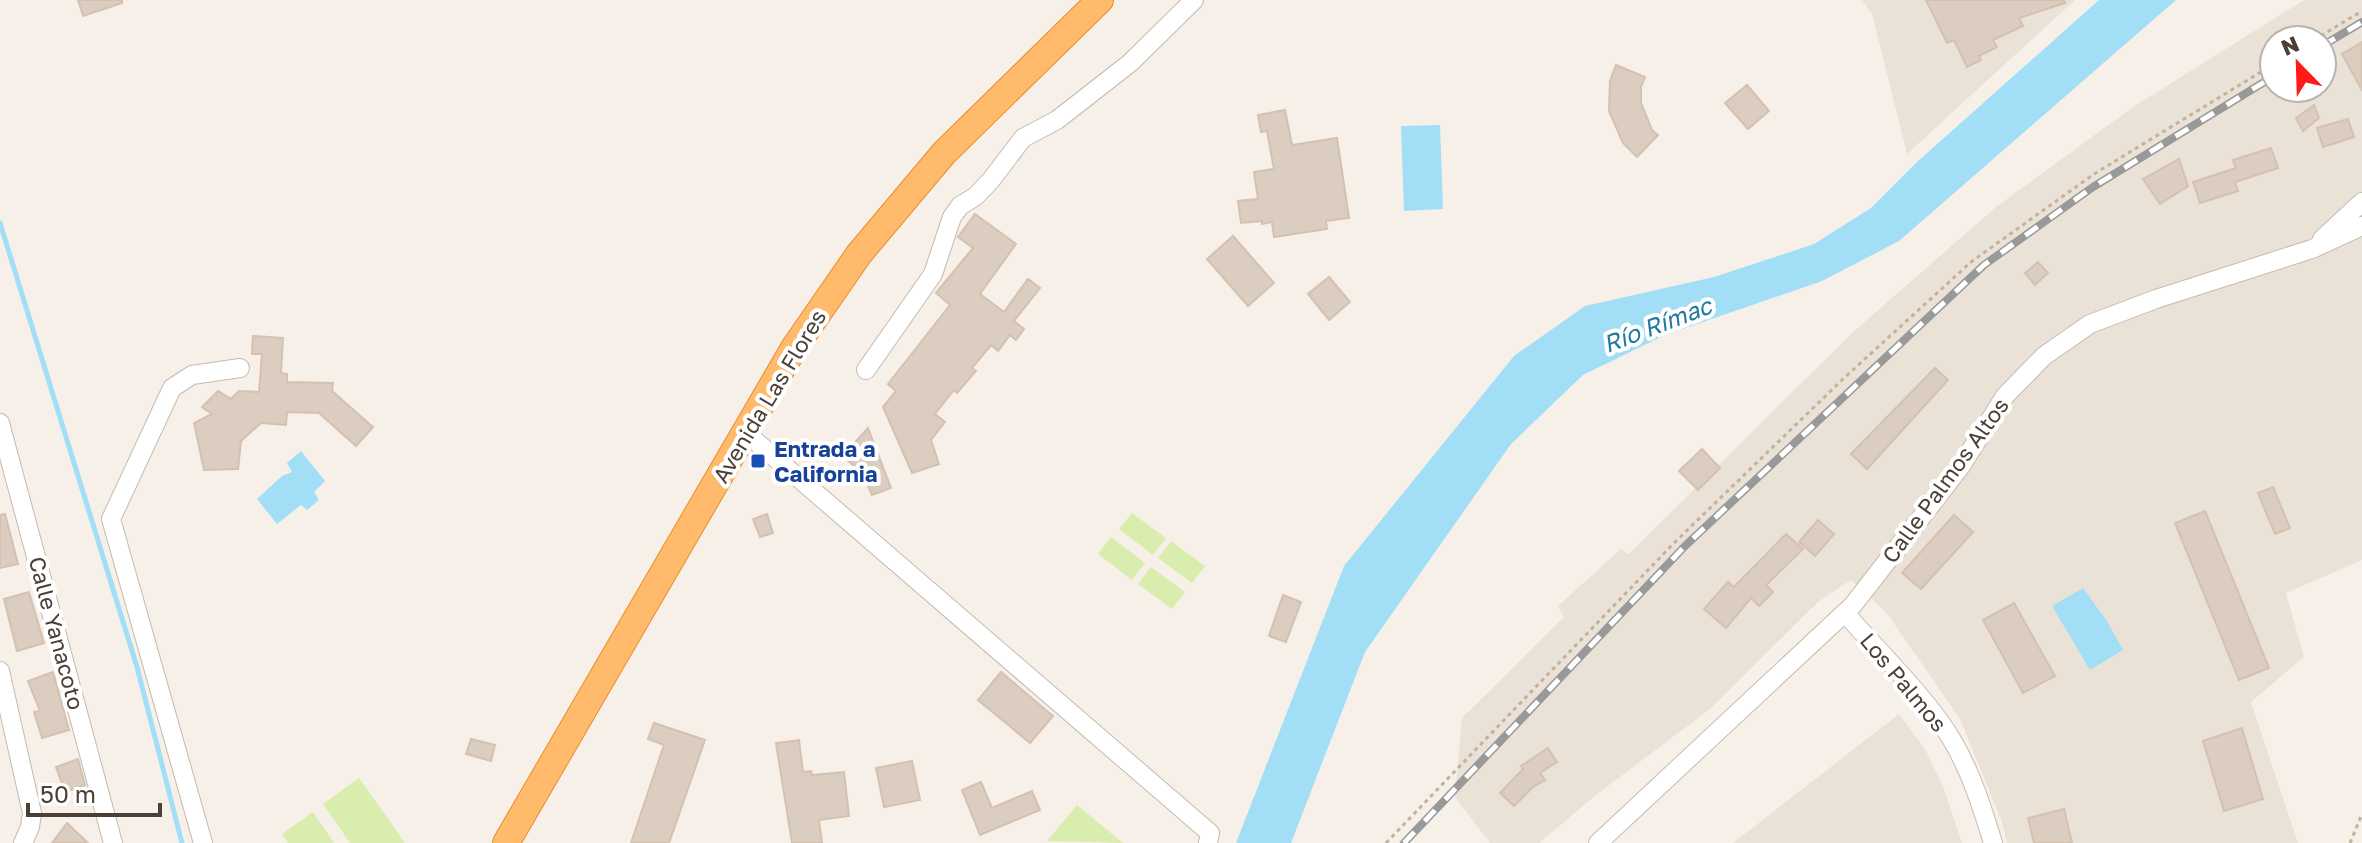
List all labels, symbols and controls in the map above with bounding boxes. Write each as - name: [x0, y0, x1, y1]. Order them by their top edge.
- north arrow: [2258, 24, 2338, 104]
- text: N: [2277, 29, 2303, 61]
- water label: Río Rímac: [1599, 289, 1717, 358]
- street label: Avenida Las Flores: [707, 305, 831, 487]
- street label: Calle Palmos Altos: [1876, 392, 2014, 568]
- place label: Entrada a California: [774, 435, 878, 487]
- marker: Entrada a California: [749, 452, 767, 470]
- street label: Calle Yanacoto: [24, 553, 90, 713]
- street label: Los Palmos: [1855, 627, 1953, 737]
- scale bar: [28, 767, 160, 817]
- text: 50 m: [40, 779, 96, 808]

